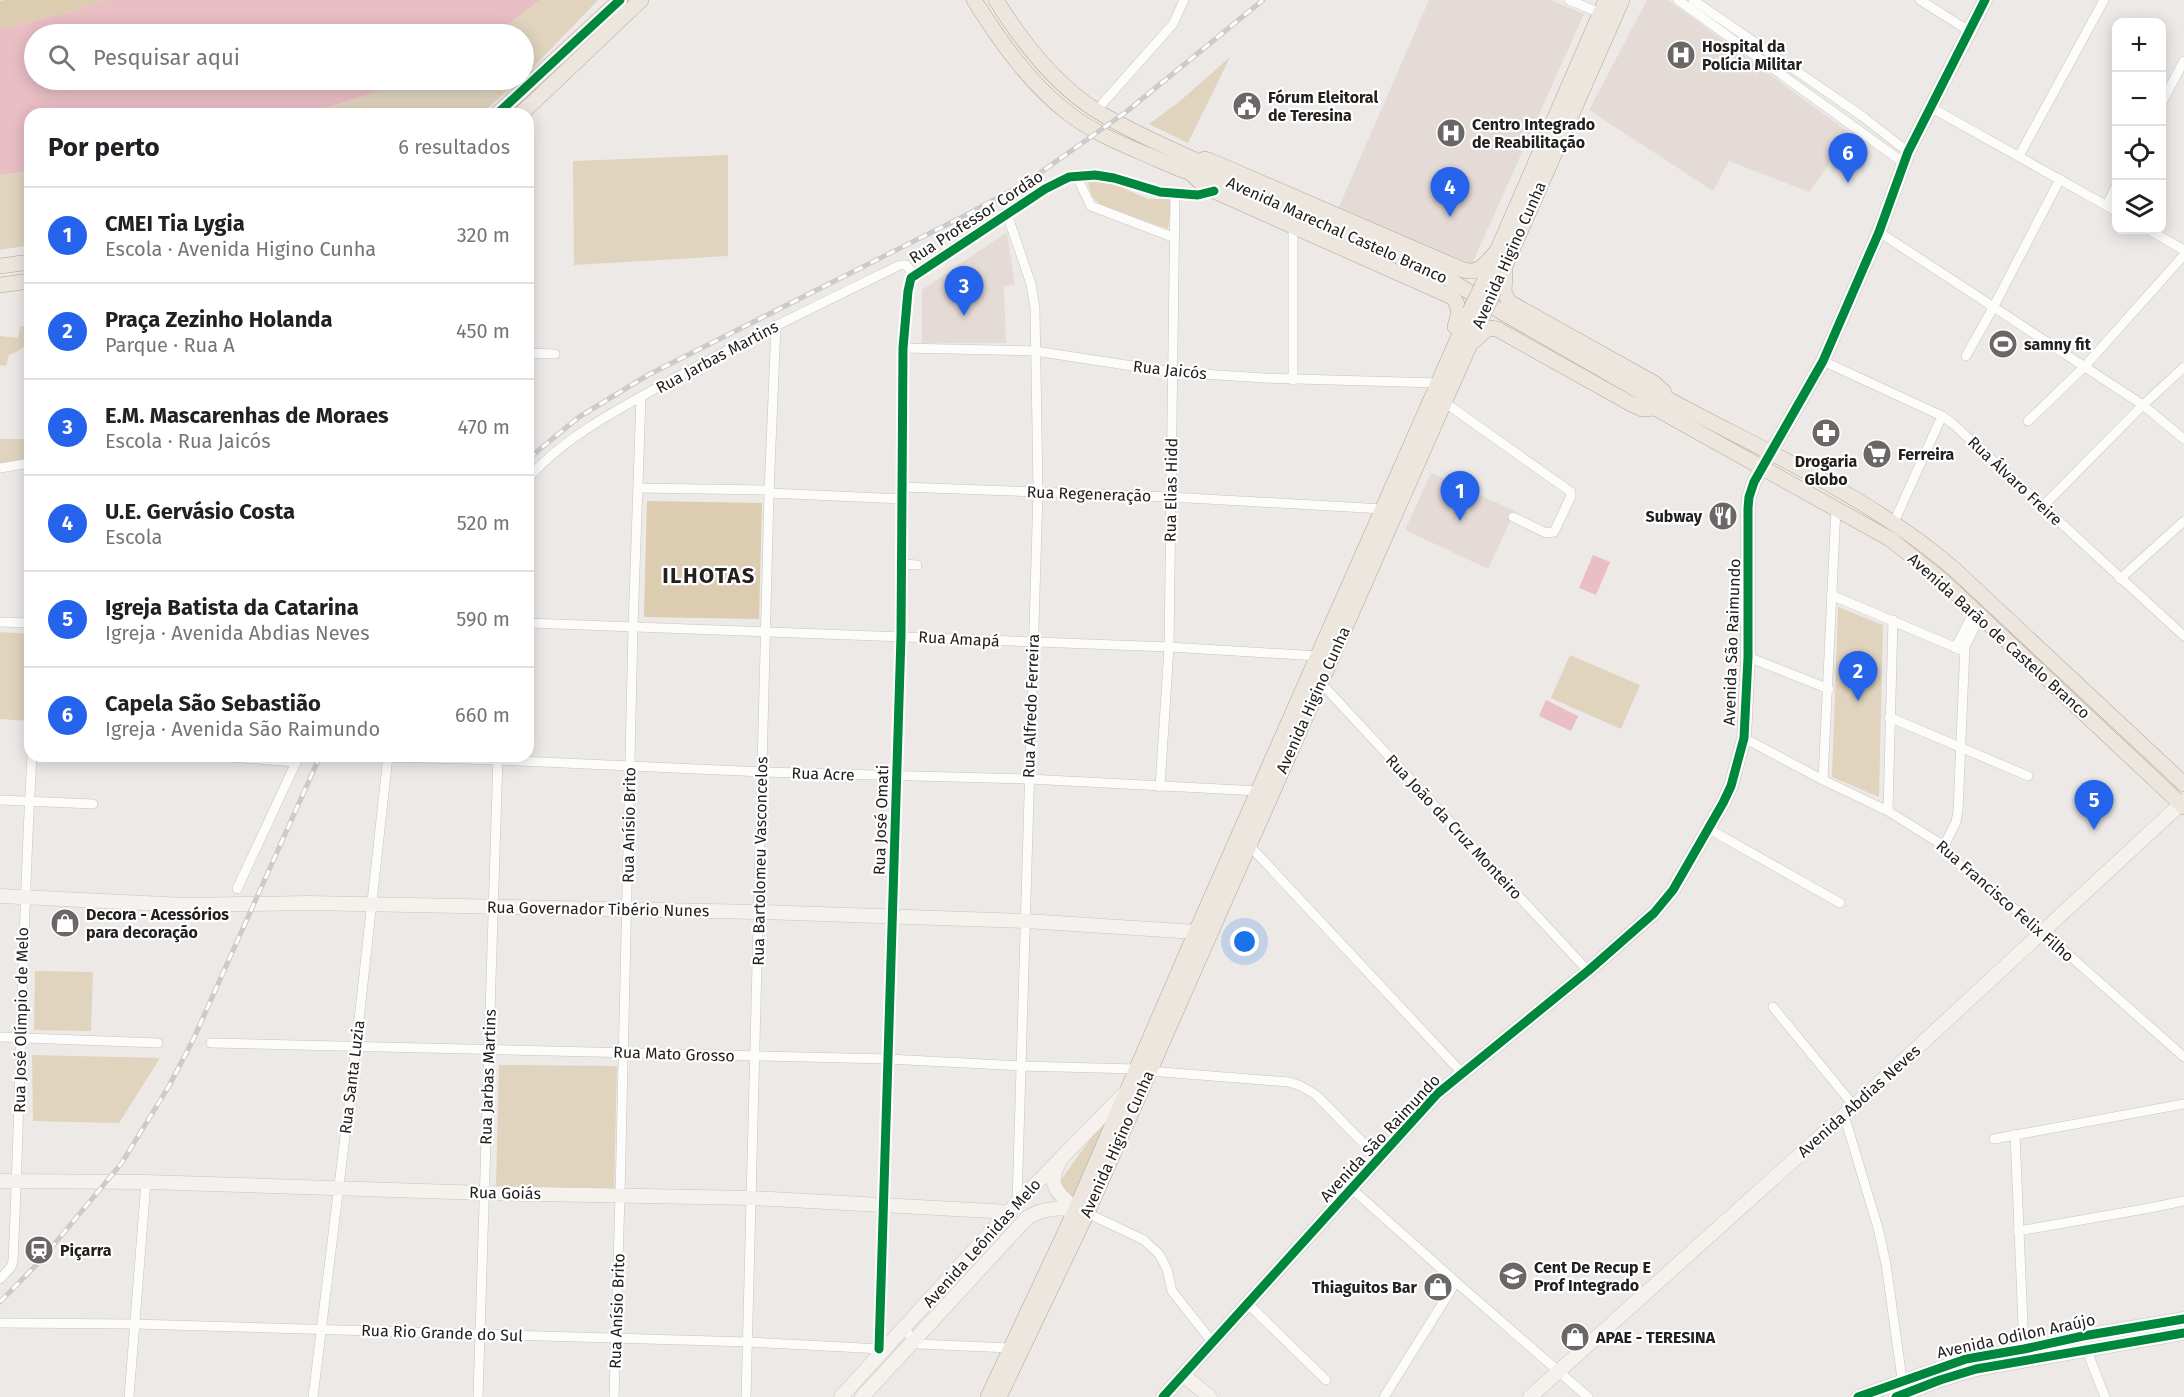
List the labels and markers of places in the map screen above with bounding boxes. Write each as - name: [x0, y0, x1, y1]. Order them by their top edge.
- place label: Hospital da Polícia Militar: [1702, 37, 1803, 74]
- hospital icon: Hospital da Polícia Militar: [1665, 39, 1697, 71]
- place label: Fórum Eleitoral de Teresina: [1268, 88, 1378, 125]
- public building icon: Fórum Eleitoral de Teresina: [1231, 90, 1263, 122]
- place label: Centro Integrado de Reabilitação: [1472, 115, 1595, 153]
- hospital icon: Centro Integrado de Reabilitação: [1435, 117, 1467, 149]
- pin: 6: [1828, 134, 1868, 183]
- pin: 4: [1430, 168, 1470, 217]
- pin: 3: [944, 266, 984, 316]
- sports icon: samny fit: [1987, 328, 2019, 360]
- place label: samny fit: [2024, 335, 2092, 354]
- pharmacy icon: Drogaria Globo: [1810, 417, 1842, 449]
- supermarket icon: Ferreira: [1861, 438, 1893, 470]
- place label: Ferreira: [1898, 445, 1955, 464]
- place label: Drogaria Globo: [1795, 452, 1858, 489]
- pin: 1: [1440, 472, 1480, 521]
- restaurant icon: Subway: [1707, 500, 1739, 532]
- place label: Subway: [1646, 507, 1703, 526]
- pin: 2: [1838, 652, 1878, 701]
- pin: 5: [2074, 780, 2114, 830]
- place label: Decora - Acessórios para decoração: [86, 905, 229, 943]
- shop icon: Decora - Acessórios para decoração: [49, 907, 81, 939]
- station icon: Piçarra: [23, 1234, 55, 1266]
- place label: Piçarra: [60, 1241, 112, 1261]
- place label: Cent De Recup E Prof Integrado: [1534, 1258, 1651, 1295]
- school or university icon: Cent De Recup E Prof Integrado: [1497, 1260, 1529, 1292]
- shop icon: Thiaguitos Bar: [1422, 1271, 1454, 1303]
- place label: Thiaguitos Bar: [1312, 1278, 1418, 1297]
- shop icon: APAE - TERESINA: [1559, 1321, 1591, 1353]
- place label: APAE - TERESINA: [1595, 1328, 1716, 1347]

